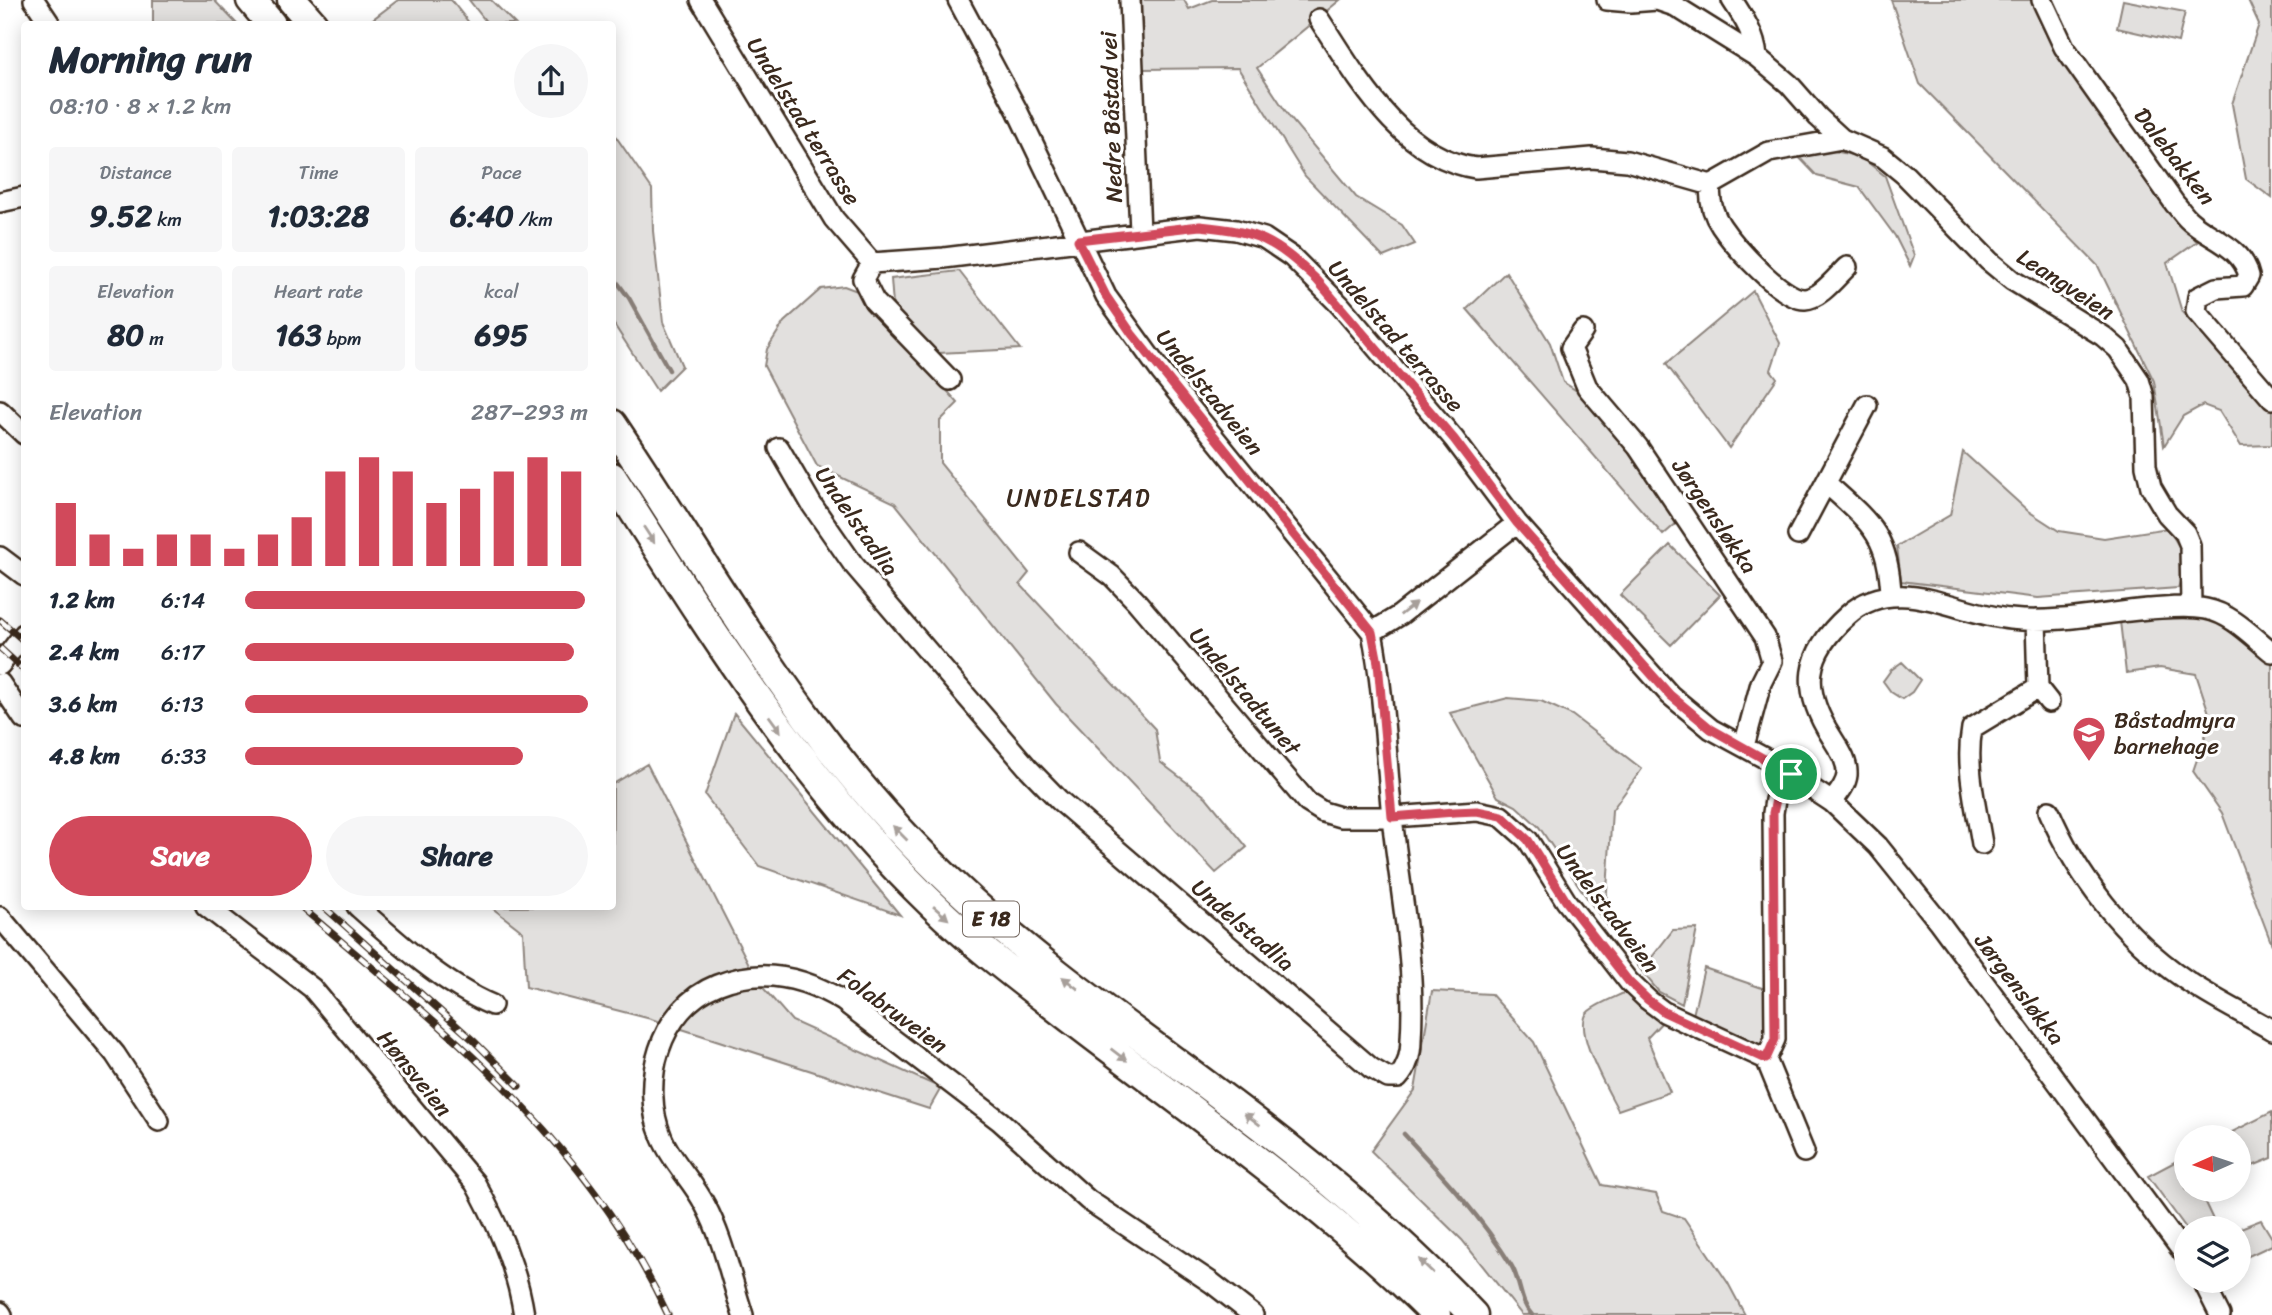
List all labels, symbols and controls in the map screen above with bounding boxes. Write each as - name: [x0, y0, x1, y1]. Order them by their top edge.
- text: Morning run: [49, 26, 252, 93]
- street label: Undelstad terrasse: [735, 29, 872, 214]
- street label: Nedre Båstad vei: [1088, 30, 1135, 203]
- button: share: [514, 44, 588, 118]
- text: 08:10 · 8 × 1.2 km: [49, 86, 231, 127]
- street label: Dalebakken: [2123, 98, 2227, 215]
- text: Distance: [99, 156, 172, 189]
- text: Time: [298, 156, 339, 189]
- text: Pace: [481, 156, 522, 189]
- text: 9.52: [89, 189, 152, 243]
- text: 1:03:28: [268, 189, 369, 243]
- text: 6:40: [450, 189, 514, 243]
- text: km: [152, 203, 182, 236]
- text: /km: [514, 203, 553, 236]
- street label: Leangveien: [2008, 237, 2123, 332]
- street label: Undelstad terrasse: [1317, 250, 1474, 423]
- text: Elevation: [97, 275, 174, 308]
- text: Heart rate: [274, 275, 363, 308]
- text: kcal: [484, 275, 519, 308]
- text: 80: [107, 308, 144, 362]
- text: 163: [275, 308, 322, 362]
- text: 695: [475, 308, 528, 362]
- street label: Undelstadveien: [1145, 319, 1274, 465]
- text: m: [144, 322, 164, 355]
- text: bpm: [322, 322, 362, 355]
- text: Elevation: [49, 392, 142, 433]
- text: 287–293 m: [471, 392, 588, 433]
- street label: Jørgensløkka: [1660, 449, 1769, 583]
- street label: Undelstadlia: [803, 458, 910, 585]
- district label: UNDELSTAD: [1007, 477, 1151, 519]
- one-way arrow: [643, 525, 656, 545]
- text: 1.2 km: [49, 580, 115, 621]
- text: 6:14: [161, 580, 205, 621]
- one-way arrow: [1399, 602, 1417, 616]
- street label: Undelstadtunet: [1178, 618, 1312, 766]
- text: 2.4 km: [49, 632, 119, 673]
- text: 6:17: [161, 632, 204, 673]
- text: 3.6 km: [49, 684, 118, 725]
- text: 6:13: [161, 684, 204, 725]
- place label: Båstadmyra barnehage: [2114, 700, 2235, 767]
- school or university icon: Båstadmyra barnehage: [2070, 714, 2108, 763]
- one-way arrow: [768, 715, 782, 734]
- text: 4.8 km: [49, 736, 120, 777]
- text: 6:33: [161, 736, 206, 777]
- pin: [1761, 744, 1821, 804]
- icon: arrive: [1772, 755, 1810, 793]
- button: Save: [49, 816, 312, 896]
- button: Share: [326, 816, 588, 896]
- one-way arrow: [891, 824, 908, 841]
- street label: Undelstadveien: [1545, 834, 1671, 982]
- street label: Undelstadlia: [1181, 868, 1304, 982]
- road number: E 18: [963, 902, 1019, 936]
- one-way arrow: [933, 905, 950, 920]
- street label: Jørgensløkka: [1963, 923, 2076, 1055]
- street label: Folabruveien: [829, 956, 957, 1065]
- one-way arrow: [1062, 975, 1080, 990]
- street label: Hønsveien: [366, 1020, 463, 1126]
- one-way arrow: [1110, 1048, 1128, 1062]
- one-way arrow: [1243, 1113, 1261, 1127]
- north arrow: [2174, 1125, 2250, 1202]
- map controls: [2174, 1125, 2251, 1293]
- button: layers: [2174, 1216, 2251, 1293]
- one-way arrow: [1418, 1258, 1435, 1274]

